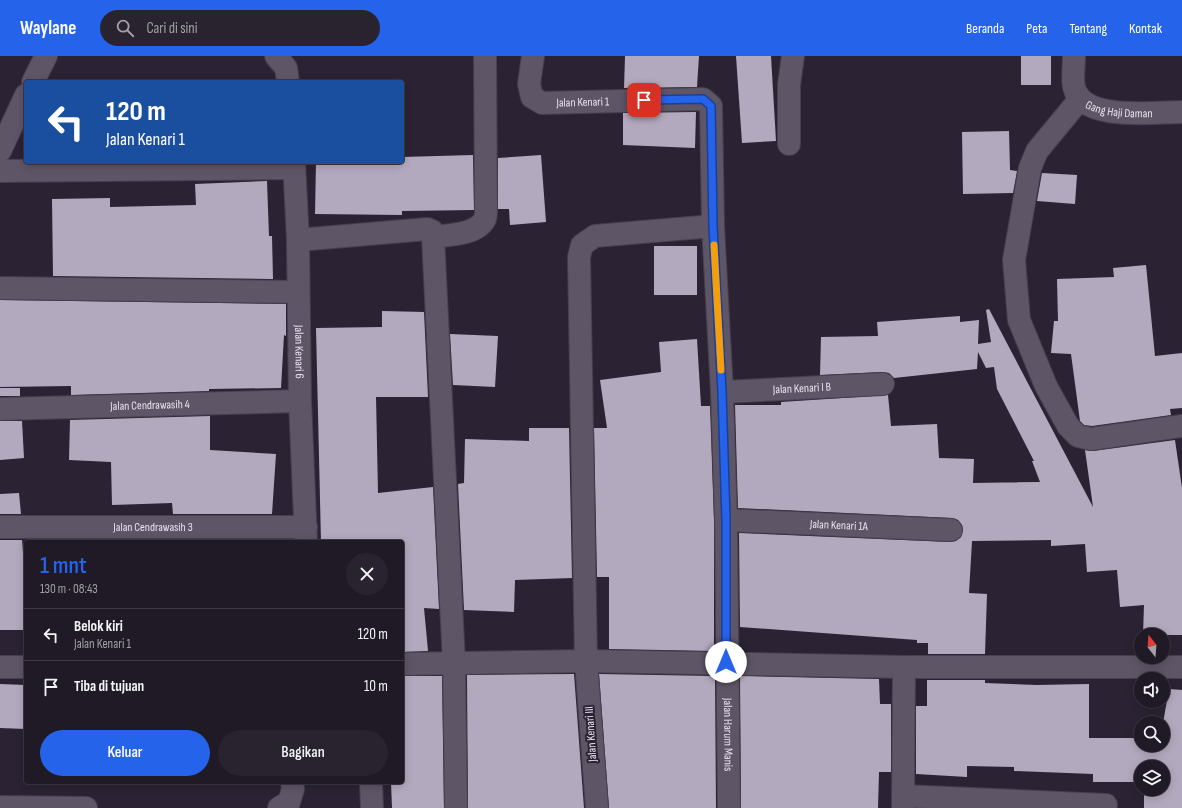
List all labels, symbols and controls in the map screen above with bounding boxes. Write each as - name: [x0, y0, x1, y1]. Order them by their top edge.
- search box: [100, 10, 380, 46]
- text: Waylane: [20, 17, 76, 40]
- icon: search: [114, 17, 136, 39]
- text: Cari di sini: [146, 19, 198, 38]
- text: Beranda: [966, 20, 1004, 37]
- text: Peta: [1026, 20, 1047, 37]
- text: Tentang: [1069, 20, 1107, 37]
- text: Kontak: [1129, 20, 1162, 37]
- pin: [627, 83, 661, 117]
- icon: arrive: [633, 89, 655, 111]
- street label: Jalan Kenari 1: [555, 94, 610, 110]
- text: 120 m: [106, 95, 166, 128]
- icon: left: [40, 96, 92, 148]
- street label: Gang Haji Daman: [1083, 97, 1153, 121]
- text: Jalan Kenari 1: [106, 129, 185, 150]
- street label: Jalan Kenari 6: [292, 324, 307, 379]
- street label: Jalan Kenari I B: [771, 379, 831, 397]
- street label: Jalan Cendrawasih 4: [109, 396, 190, 414]
- street label: Jalan Kenari 1A: [809, 516, 869, 534]
- street label: Jalan Cendrawasih 3: [112, 520, 193, 535]
- text: 1 mnt: [40, 551, 87, 580]
- button: close: [346, 553, 388, 595]
- text: 130 m · 08:43: [40, 581, 98, 597]
- text: Belok kiri: [74, 617, 123, 636]
- icon: left: [40, 624, 62, 646]
- text: 120 m: [358, 625, 388, 644]
- north arrow: [1134, 628, 1170, 664]
- map controls: [1134, 628, 1170, 796]
- text: Jalan Kenari 1: [74, 636, 131, 652]
- position arrow: [705, 641, 747, 683]
- button: sound: [1134, 672, 1170, 708]
- icon: arrive: [40, 676, 62, 698]
- text: Tiba di tujuan: [74, 677, 144, 696]
- text: 10 m: [364, 677, 388, 696]
- street label: Jalan Harum Manis: [720, 697, 736, 771]
- street label: Jalan Kenari III: [582, 706, 600, 763]
- button: search: [1134, 716, 1170, 752]
- button: Keluar: [40, 730, 210, 776]
- button: Bagikan: [218, 730, 388, 776]
- button: layers: [1134, 760, 1170, 796]

